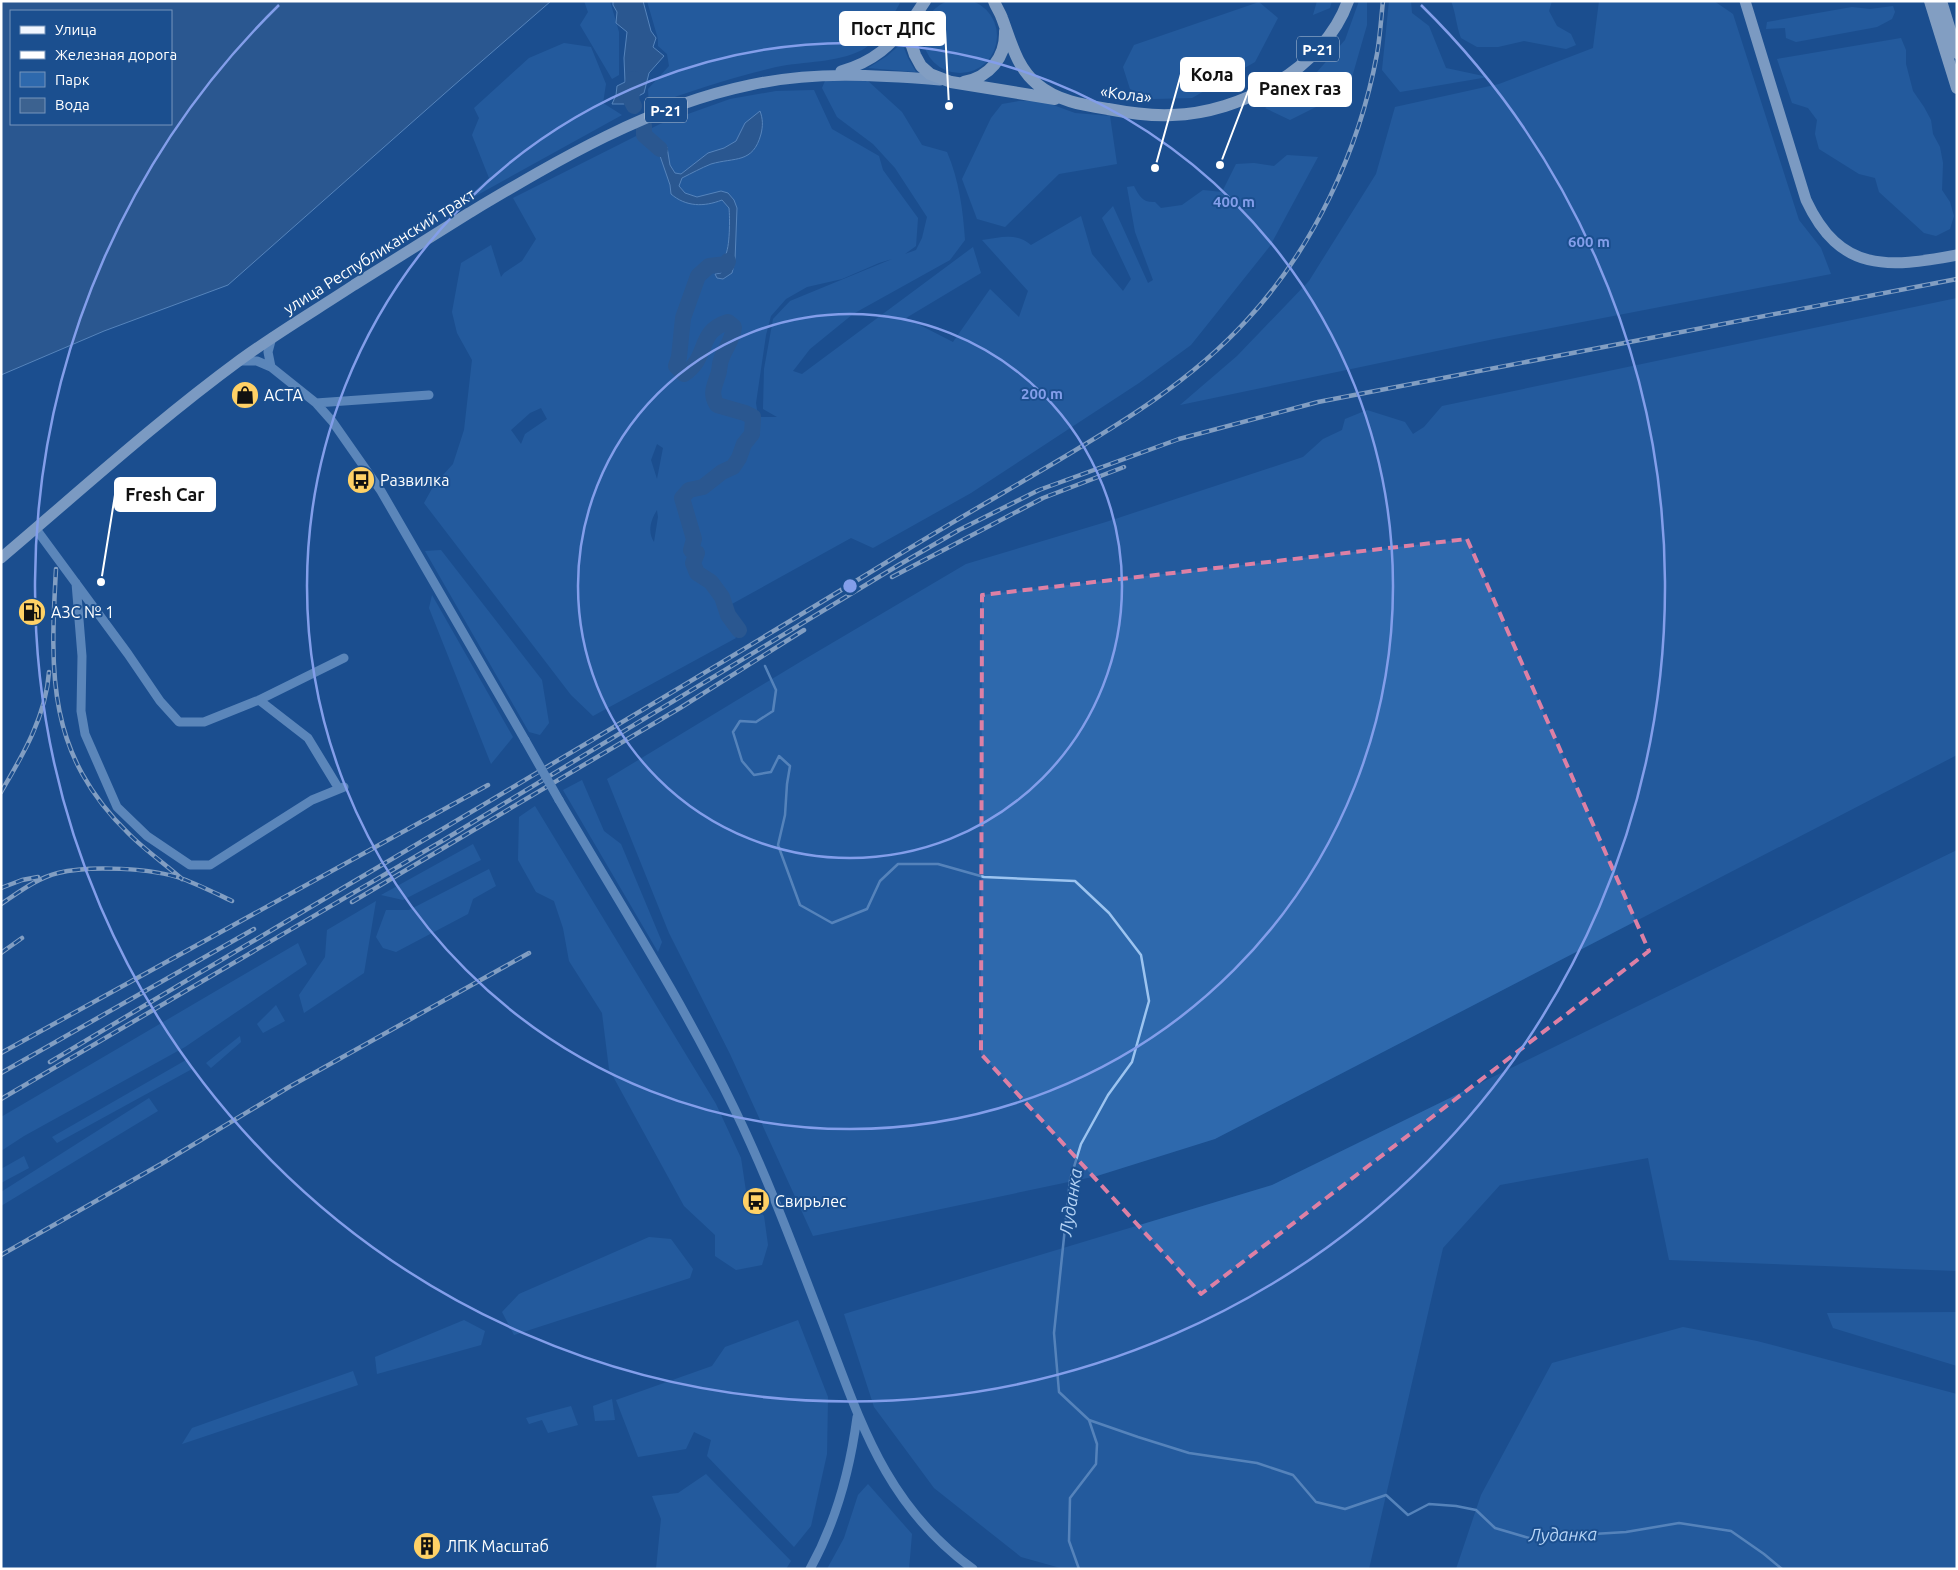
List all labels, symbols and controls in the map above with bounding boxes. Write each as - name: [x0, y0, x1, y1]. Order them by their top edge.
- legend: [10, 10, 172, 125]
- callout: Пост ДПС: [840, 12, 945, 45]
- text: Пост ДПС: [851, 18, 936, 38]
- text: Улица: [55, 21, 97, 38]
- road number: Р-21: [1297, 36, 1339, 62]
- text: Железная дорога: [55, 46, 177, 63]
- callout: Кола: [1181, 58, 1244, 91]
- text: Кола: [1190, 64, 1234, 84]
- text: Парк: [55, 71, 90, 88]
- callout: Panex газ: [1249, 73, 1351, 106]
- text: Panex газ: [1259, 78, 1341, 98]
- street label: «Кола»: [1099, 82, 1153, 106]
- text: Вода: [55, 96, 90, 113]
- road number: Р-21: [645, 98, 687, 122]
- street label: улица Республиканский тракт: [280, 184, 478, 318]
- text: 400 m: [1213, 193, 1255, 210]
- text: 600 m: [1568, 233, 1610, 250]
- shop icon: АСТА: [230, 380, 260, 410]
- text: 200 m: [1021, 385, 1063, 402]
- place label: АСТА: [264, 386, 303, 404]
- bus stop icon: Развилка: [346, 465, 376, 495]
- place label: Развилка: [380, 471, 449, 489]
- callout: Fresh Car: [115, 478, 215, 511]
- text: Fresh Car: [125, 484, 205, 504]
- centre of rings: [841, 577, 859, 595]
- fuel station icon: АЗС № 1: [17, 597, 47, 627]
- place label: АЗС № 1: [51, 603, 114, 621]
- water label: Луданка: [1055, 1167, 1085, 1238]
- bus stop icon: Свирьлес: [741, 1186, 771, 1216]
- place label: Свирьлес: [775, 1192, 847, 1210]
- water label: Луданка: [1528, 1523, 1597, 1545]
- building icon: ЛПК Масштаб: [412, 1531, 442, 1561]
- place label: ЛПК Масштаб: [446, 1537, 549, 1555]

